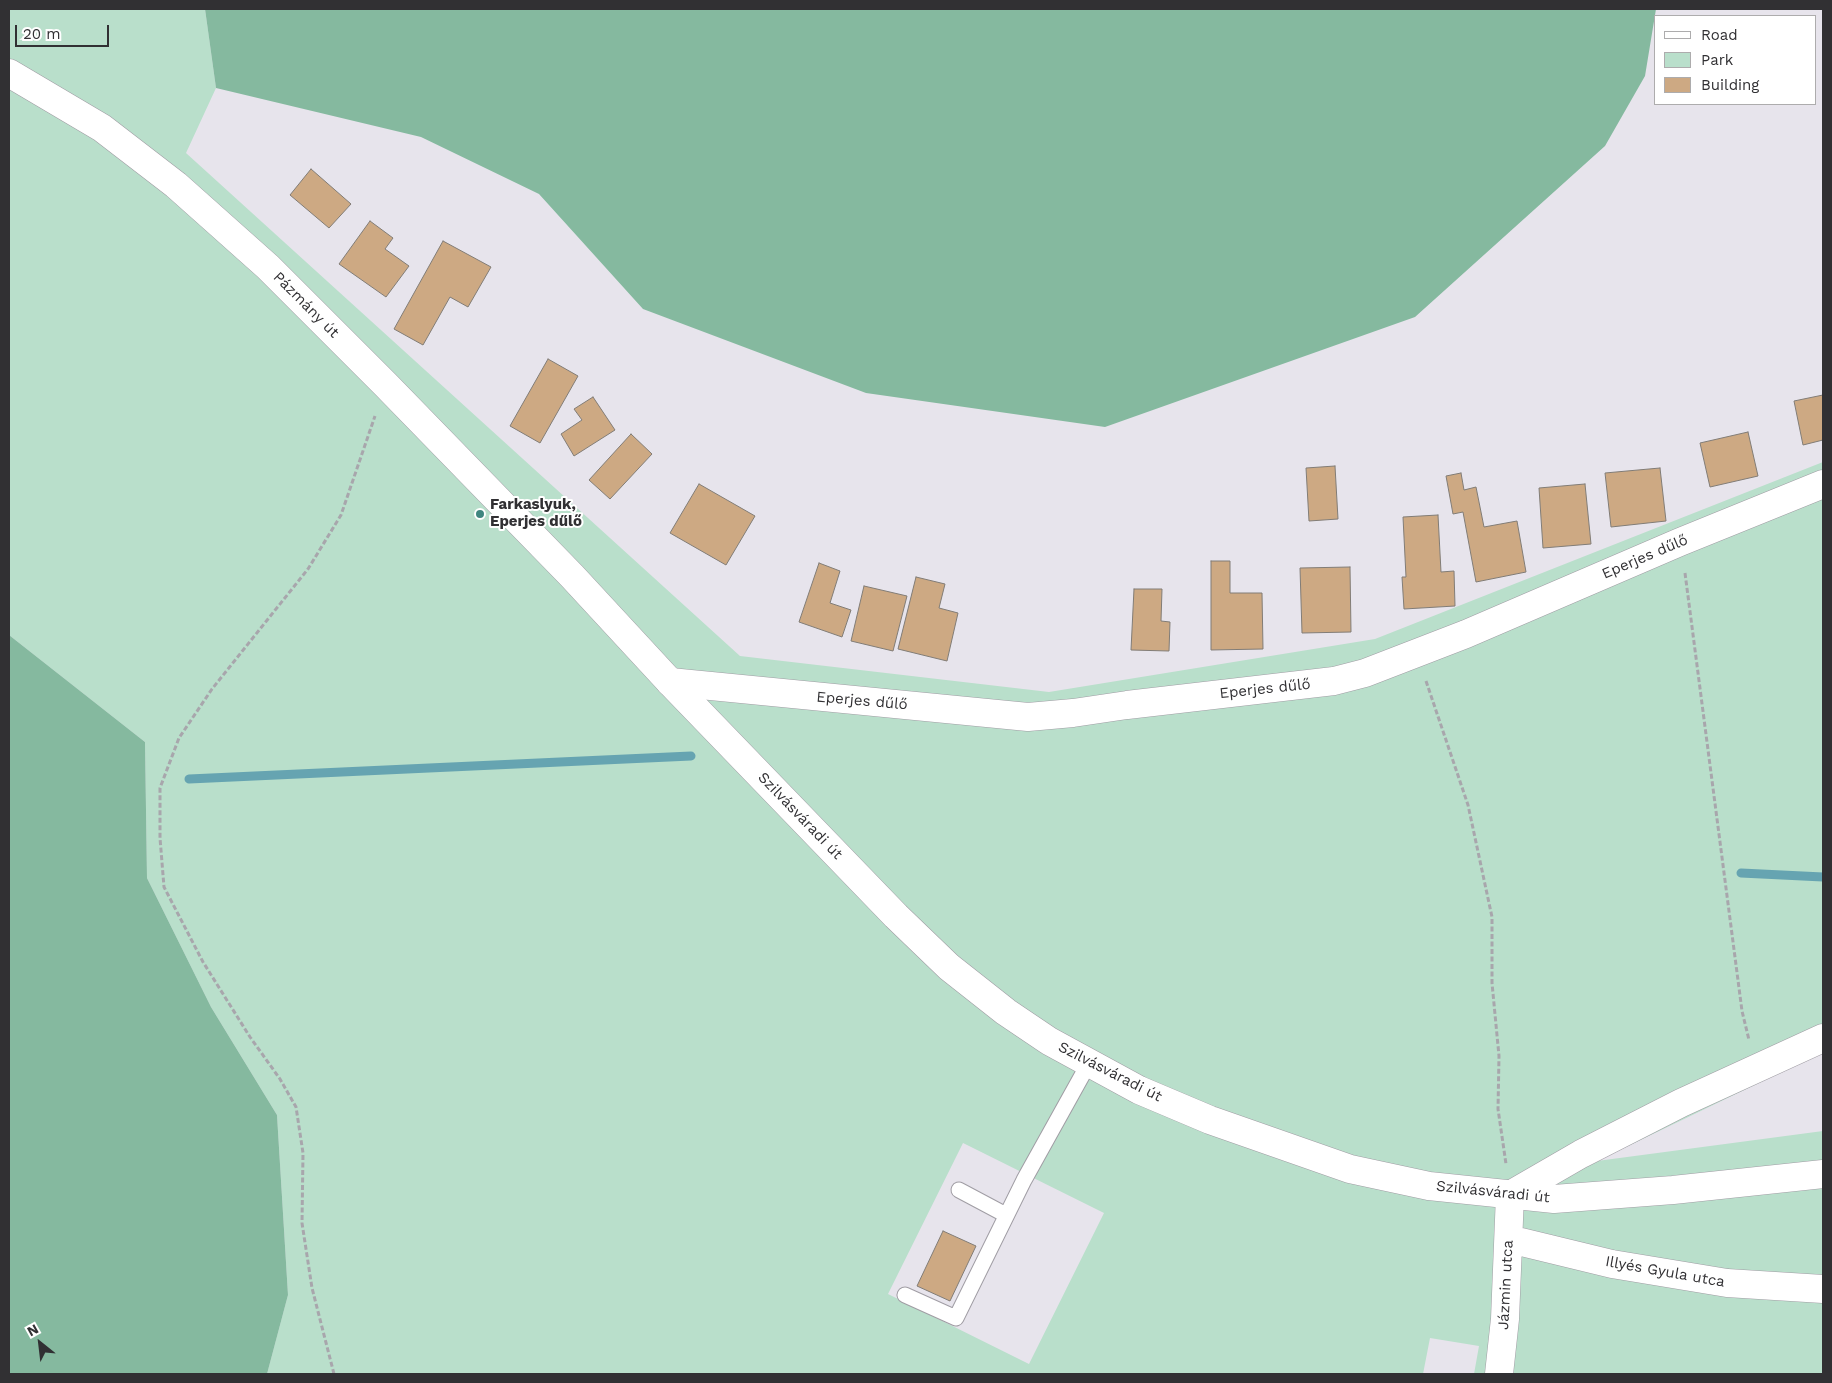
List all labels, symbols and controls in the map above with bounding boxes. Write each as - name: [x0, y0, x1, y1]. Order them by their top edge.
- scale bar: [18, 15, 111, 47]
- legend: [1654, 15, 1817, 105]
- text: 20 m: [23, 25, 61, 43]
- text: Road: [1701, 26, 1738, 44]
- text: Park: [1701, 51, 1733, 69]
- text: Building: [1701, 76, 1759, 94]
- street label: Pázmány út: [269, 268, 343, 342]
- place label: Farkaslyuk, Eperjes dűlő: [490, 496, 582, 531]
- marker: Farkaslyuk, Eperjes dűlő: [474, 508, 486, 520]
- street label: Eperjes dűlő: [1599, 531, 1691, 583]
- street label: Eperjes dűlő: [1218, 675, 1312, 703]
- street label: Eperjes dűlő: [816, 688, 908, 714]
- street label: Szilvásváradi út: [754, 769, 846, 863]
- street label: Szilvásváradi út: [1055, 1038, 1165, 1106]
- street label: Szilvásváradi út: [1435, 1177, 1551, 1207]
- street label: Jázmin utca: [1495, 1240, 1517, 1330]
- street label: Illyés Gyula utca: [1604, 1253, 1726, 1291]
- north arrow: [15, 1318, 65, 1368]
- text: N: [24, 1320, 41, 1339]

